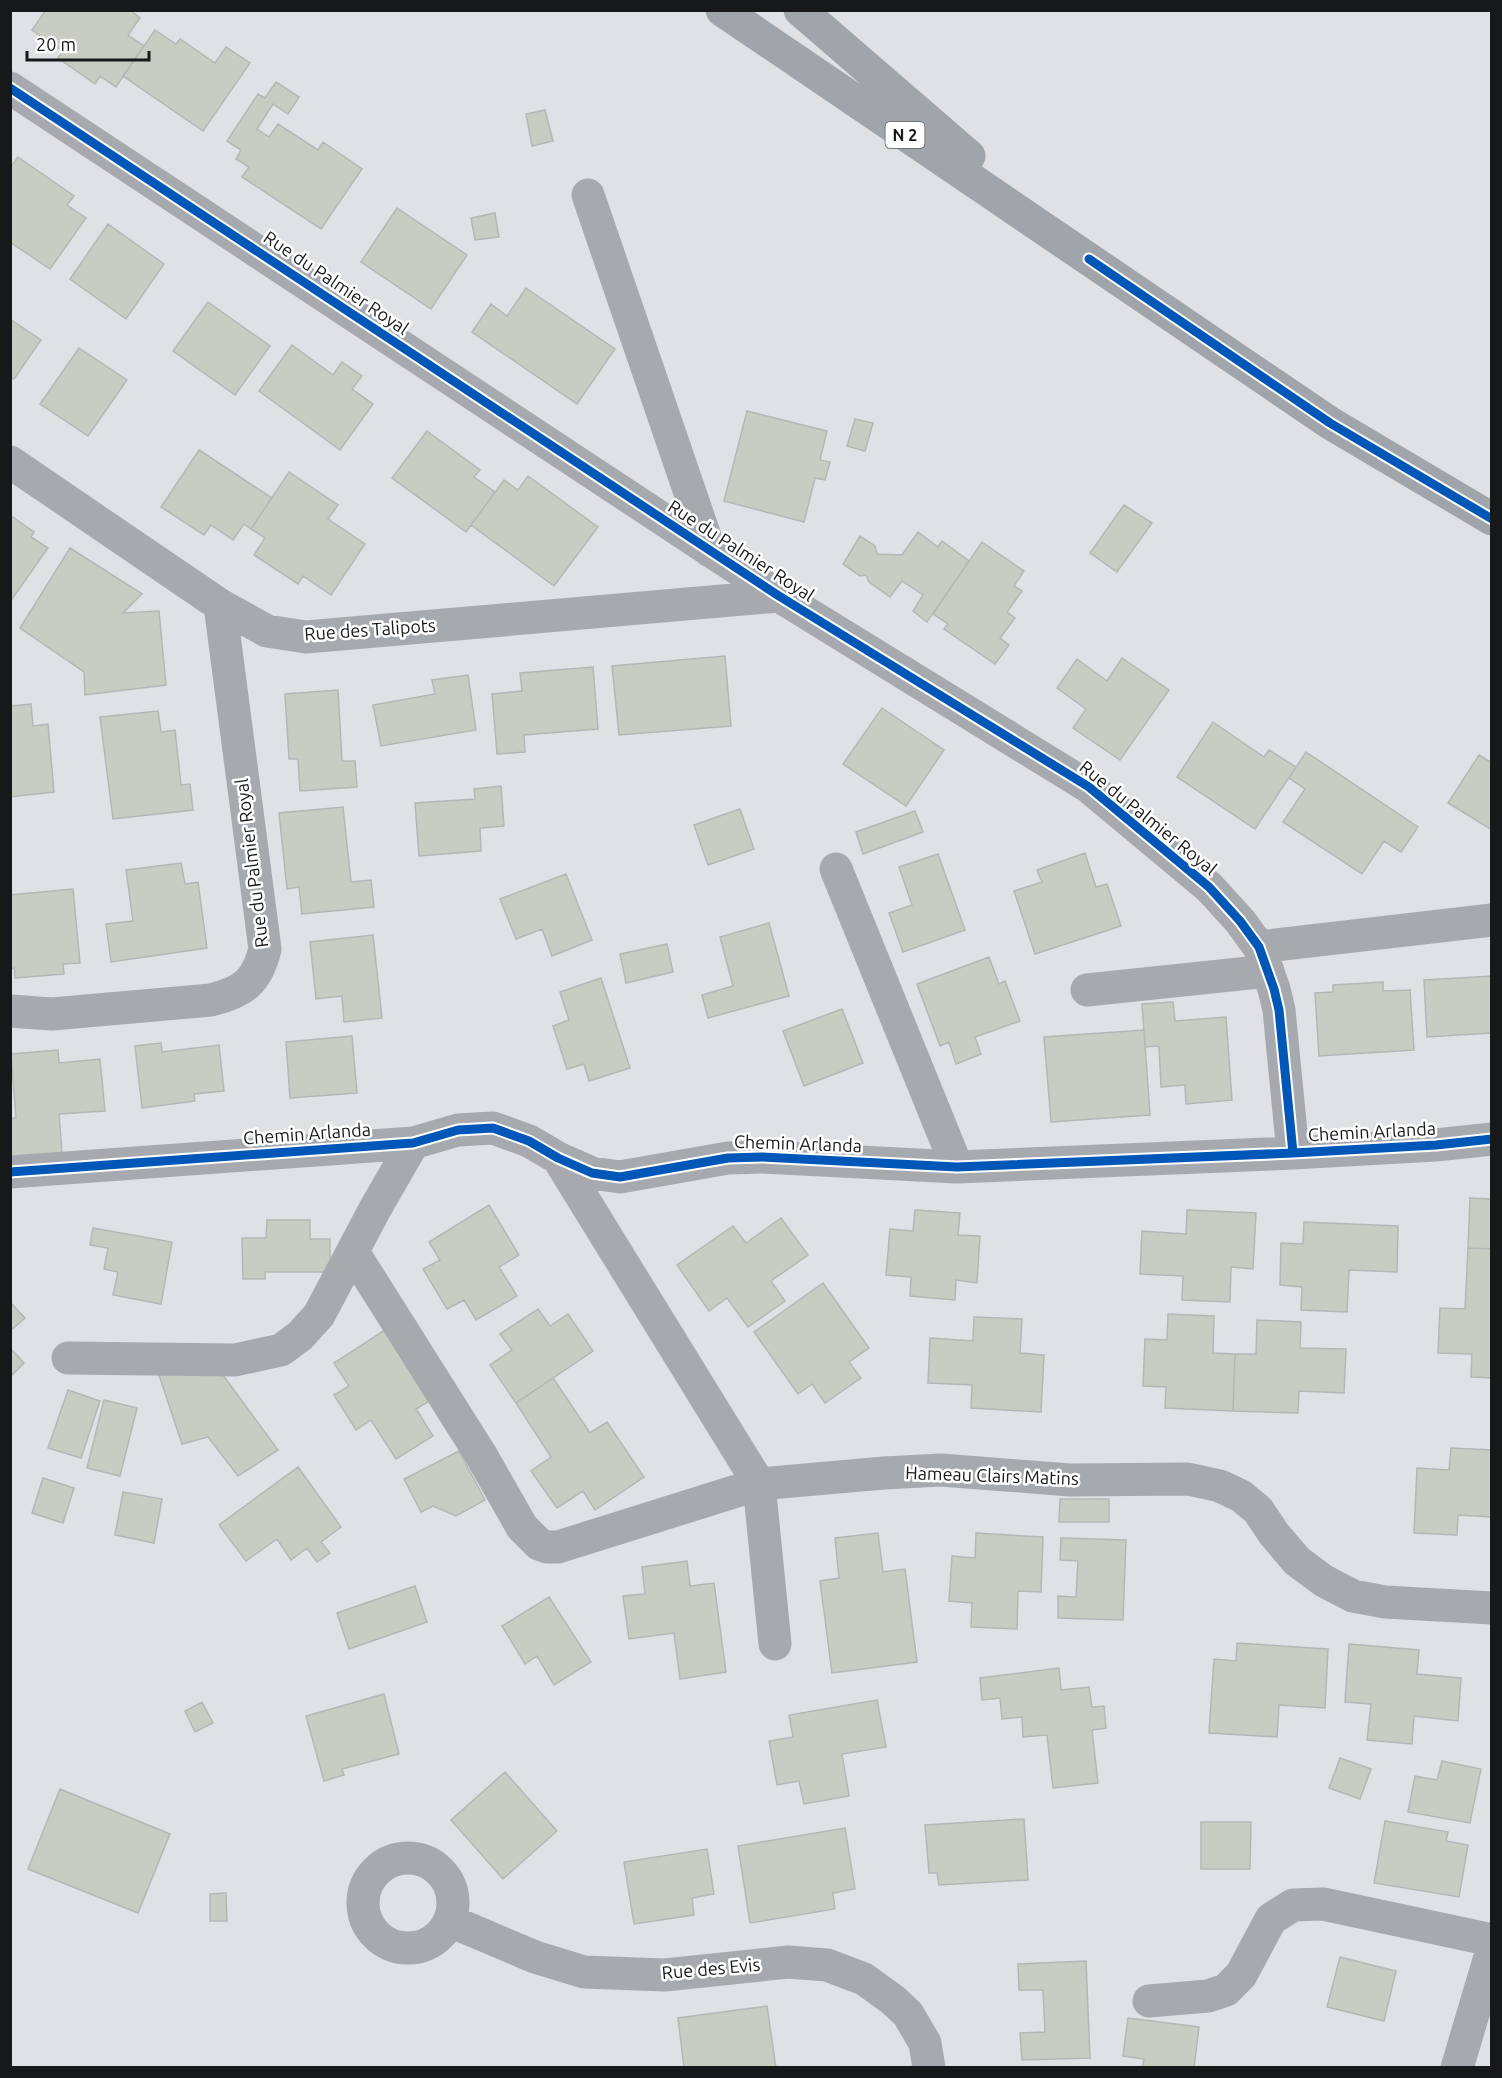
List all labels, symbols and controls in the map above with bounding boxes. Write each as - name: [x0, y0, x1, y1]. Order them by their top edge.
- scale bar: [27, 24, 148, 62]
- text: 20 m: [36, 34, 76, 54]
- road number: N 2: [886, 122, 924, 148]
- street label: Rue du Palmier Royal: [260, 226, 413, 338]
- street label: Rue du Palmier Royal: [665, 495, 819, 605]
- street label: Rue des Talipots: [304, 614, 436, 644]
- street label: Rue du Palmier Royal: [1076, 756, 1221, 879]
- street label: Rue du Palmier Royal: [231, 777, 271, 949]
- street label: Chemin Arlanda: [1307, 1118, 1436, 1144]
- street label: Chemin Arlanda: [242, 1119, 372, 1147]
- street label: Chemin Arlanda: [734, 1131, 862, 1155]
- street label: Hameau Clairs Matins: [905, 1462, 1079, 1488]
- street label: Rue des Evis: [661, 1954, 761, 1982]

